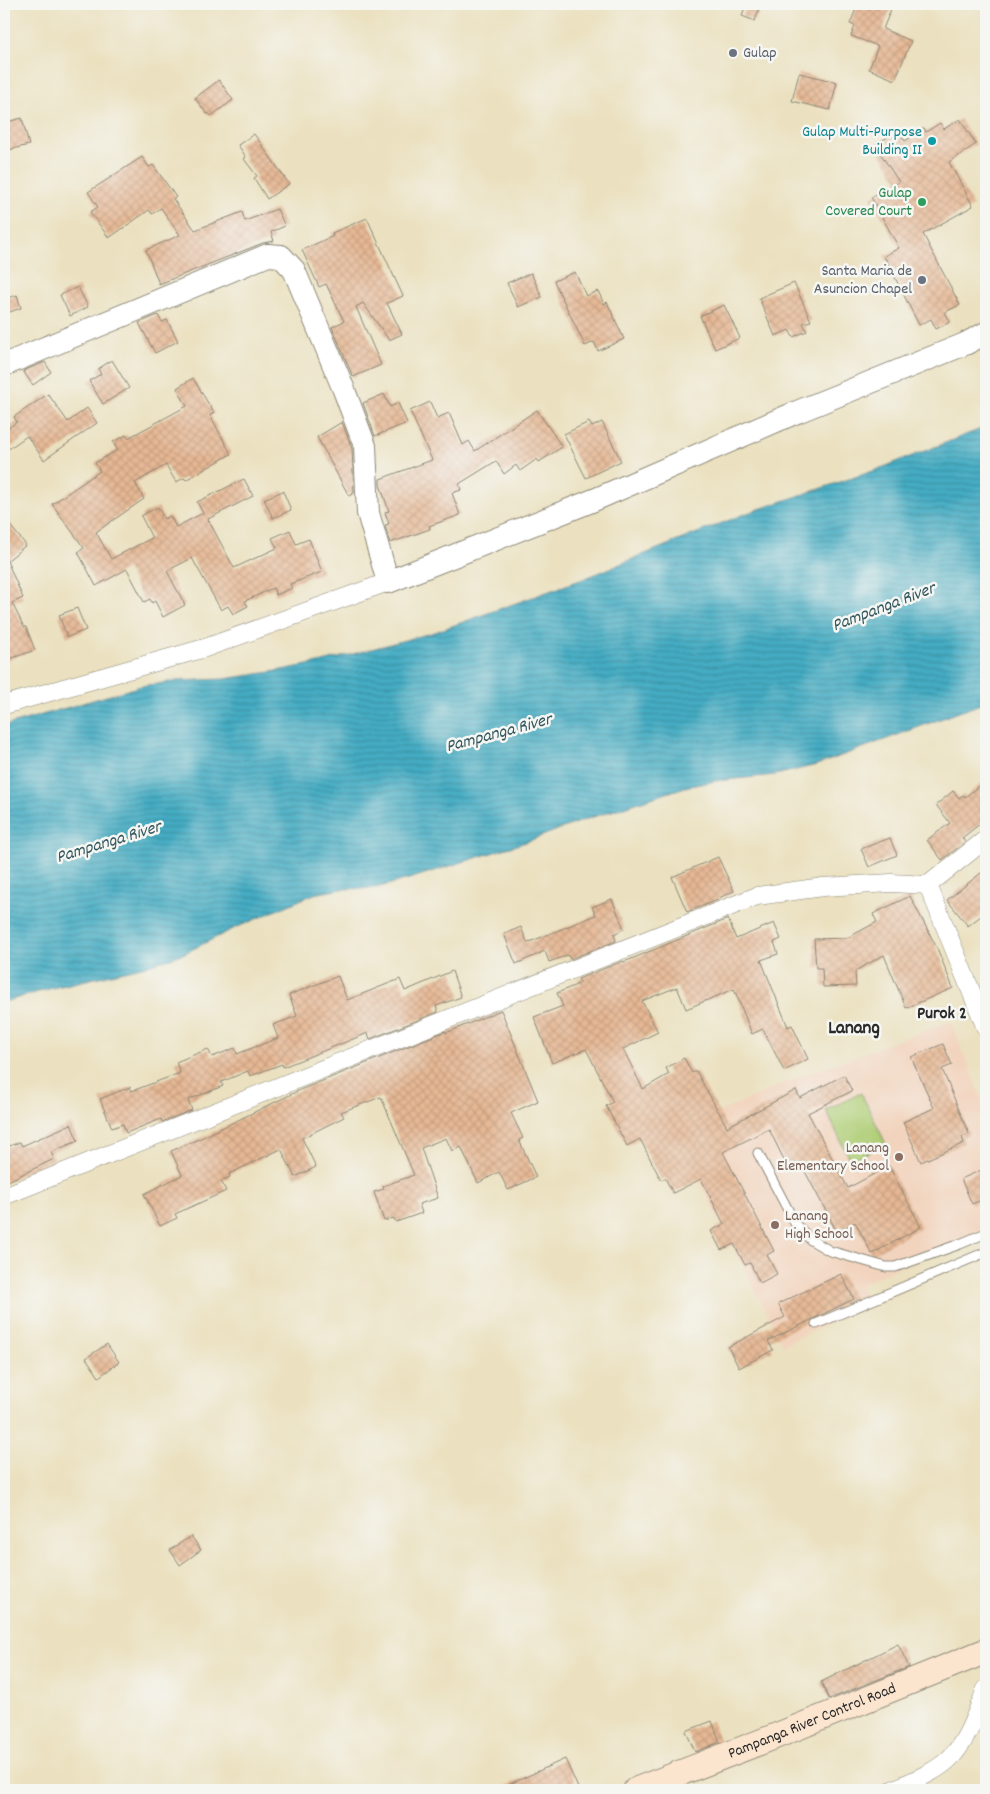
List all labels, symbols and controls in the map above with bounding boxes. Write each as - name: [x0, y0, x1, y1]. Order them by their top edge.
- place label: Gulap: [743, 42, 777, 65]
- marker: Gulap: [727, 47, 739, 59]
- place label: Gulap Multi-Purpose Building II: [802, 121, 922, 162]
- marker: Gulap Multi-Purpose Building II: [926, 135, 938, 147]
- place label: Gulap Covered Court: [825, 182, 912, 223]
- marker: Gulap Covered Court: [916, 196, 928, 208]
- place label: Santa Maria de Asuncion Chapel: [814, 260, 912, 301]
- marker: Santa Maria de Asuncion Chapel: [916, 274, 928, 286]
- water label: Pampanga River: [829, 576, 941, 639]
- water label: Pampanga River: [443, 707, 557, 760]
- water label: Pampanga River: [53, 814, 167, 871]
- district label: Purok 2: [917, 1002, 967, 1027]
- district label: Lanang: [828, 1016, 880, 1043]
- place label: Lanang Elementary School: [777, 1137, 889, 1178]
- marker: Lanang Elementary School: [893, 1151, 905, 1163]
- place label: Lanang High School: [785, 1205, 853, 1246]
- marker: Lanang High School: [769, 1219, 781, 1231]
- street label: Pampanga River Control Road: [725, 1677, 899, 1765]

